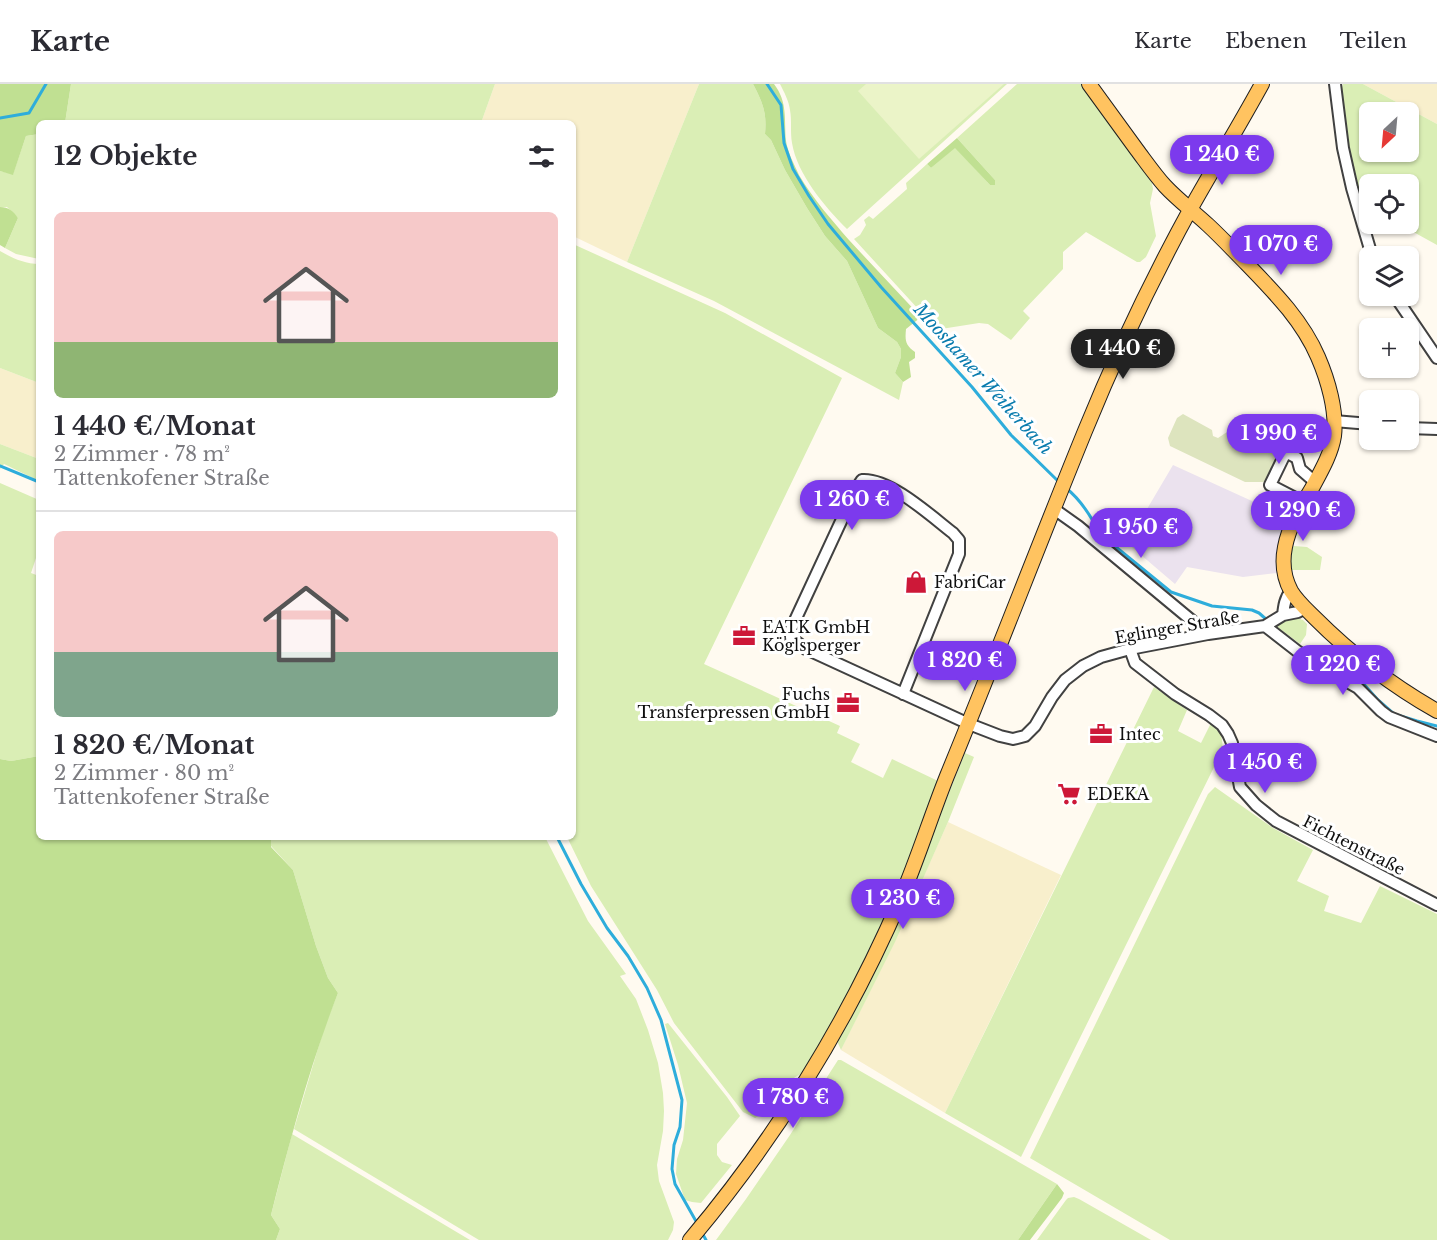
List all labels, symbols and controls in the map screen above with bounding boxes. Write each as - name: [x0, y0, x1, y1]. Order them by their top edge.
- text: Karte: [30, 24, 110, 59]
- text: Karte: [1134, 28, 1192, 54]
- text: Ebenen: [1225, 28, 1307, 54]
- text: Teilen: [1340, 28, 1407, 54]
- north arrow: [1359, 102, 1419, 162]
- map controls: [1359, 102, 1419, 450]
- pin: 1 240 €: [1167, 135, 1277, 186]
- text: 12 Objekte: [54, 140, 197, 172]
- icon: filters: [525, 140, 558, 173]
- text: 1 240 €: [1184, 142, 1260, 166]
- button: locate: [1359, 174, 1419, 234]
- pin: 1 070 €: [1226, 225, 1336, 276]
- text: 1 070 €: [1243, 232, 1319, 256]
- button: layers: [1359, 246, 1419, 306]
- icon: home: [252, 251, 360, 359]
- water label: Mooshamer Weiherbach: [908, 298, 1057, 459]
- button: +: [1359, 318, 1419, 378]
- pin: 1 440 €: [1068, 329, 1178, 380]
- text: 1 440 €: [1085, 336, 1161, 360]
- button: −: [1359, 390, 1419, 450]
- text: 1 440 €/Monat: [54, 410, 256, 442]
- pin: 1 990 €: [1224, 414, 1334, 465]
- text: 1 990 €: [1241, 421, 1317, 445]
- text: 2 Zimmer · 78 m²: [54, 442, 230, 466]
- text: Tattenkofener Straße: [54, 466, 270, 490]
- pin: 1 260 €: [797, 480, 907, 531]
- text: 1 260 €: [814, 487, 890, 511]
- pin: 1 290 €: [1248, 491, 1358, 542]
- text: 1 290 €: [1265, 498, 1341, 522]
- pin: 1 950 €: [1086, 508, 1196, 559]
- text: 1 950 €: [1103, 515, 1179, 539]
- shop icon: FabriCar: [903, 569, 929, 595]
- icon: home: [252, 570, 360, 678]
- place label: FabriCar: [934, 572, 1006, 592]
- street label: Eglinger Straße: [1113, 606, 1241, 648]
- place label: EATK GmbH Köglsperger: [762, 617, 870, 655]
- office icon: EATK GmbH Köglsperger: [731, 623, 757, 649]
- pin: 1 820 €: [910, 641, 1020, 692]
- pin: 1 220 €: [1288, 645, 1398, 696]
- text: 1 820 €: [927, 648, 1003, 672]
- text: 1 220 €: [1305, 652, 1381, 676]
- place label: Fuchs Transferpressen GmbH: [638, 684, 830, 722]
- office icon: Fuchs Transferpressen GmbH: [835, 690, 861, 716]
- office icon: Intec: [1088, 721, 1114, 747]
- place label: Intec: [1119, 724, 1161, 744]
- text: 1 820 €/Monat: [54, 729, 255, 761]
- pin: 1 450 €: [1210, 743, 1320, 794]
- text: 1 450 €: [1228, 750, 1302, 774]
- text: 2 Zimmer · 80 m²: [54, 761, 234, 785]
- supermarket icon: EDEKA: [1056, 781, 1082, 807]
- place label: EDEKA: [1087, 784, 1150, 804]
- text: Tattenkofener Straße: [54, 785, 270, 809]
- street label: Fichtenstraße: [1300, 811, 1408, 879]
- pin: 1 230 €: [848, 879, 958, 930]
- text: 1 230 €: [865, 886, 941, 910]
- pin: 1 780 €: [738, 1078, 848, 1129]
- text: 1 780 €: [757, 1085, 829, 1109]

